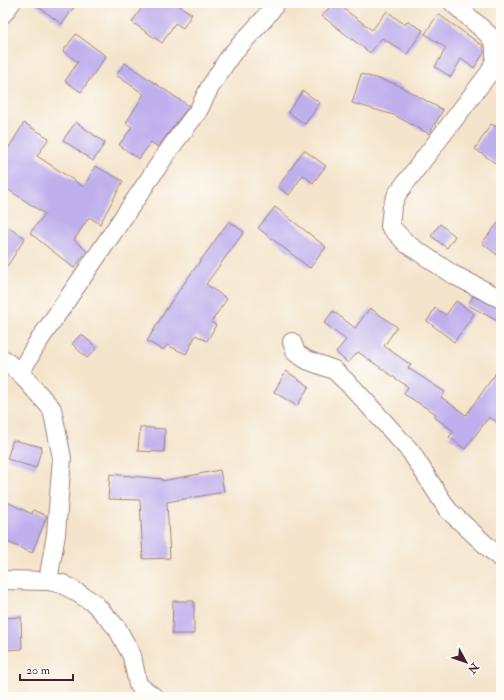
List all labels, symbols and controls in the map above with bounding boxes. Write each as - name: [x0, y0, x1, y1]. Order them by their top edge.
- north arrow: [446, 642, 486, 682]
- scale bar: [20, 656, 73, 682]
- text: N: [464, 659, 482, 677]
- text: 20 m: [26, 663, 51, 678]

